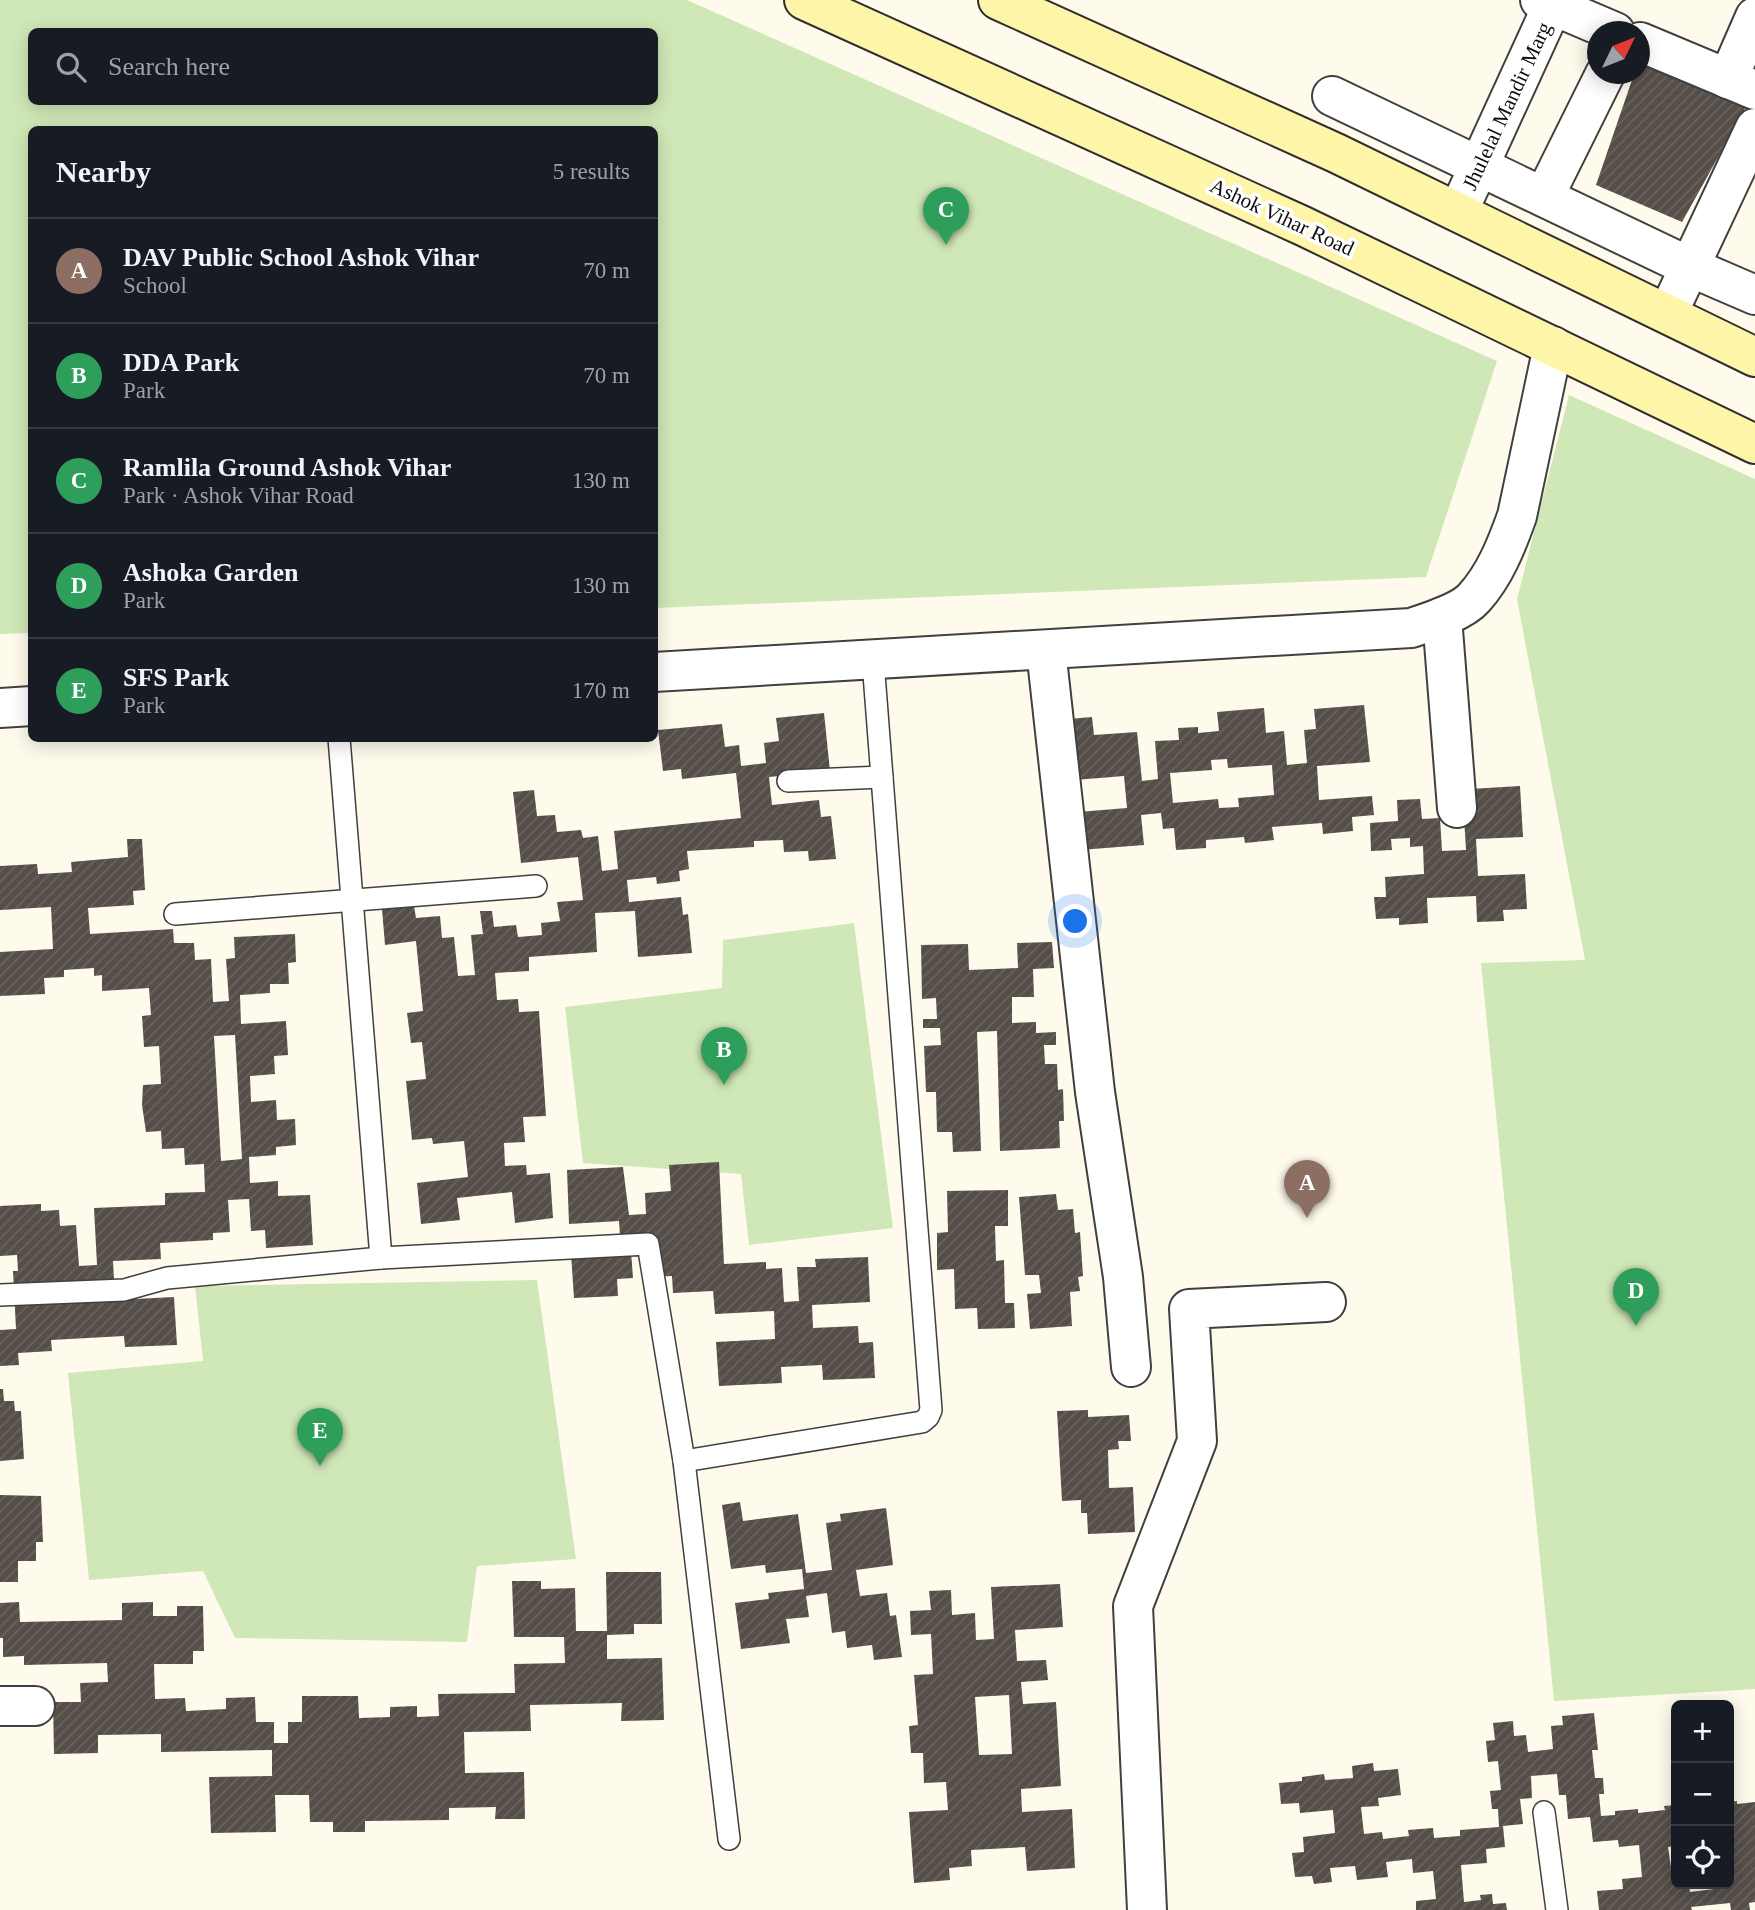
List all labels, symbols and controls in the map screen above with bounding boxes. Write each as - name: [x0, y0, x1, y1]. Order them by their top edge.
- street label: Jhulelal Mandir Marg: [1458, 18, 1557, 194]
- north arrow: [1587, 21, 1650, 84]
- search box: [28, 28, 658, 105]
- icon: search: [52, 48, 90, 86]
- text: Search here: [108, 52, 230, 81]
- text: Nearby: [56, 155, 151, 188]
- text: 5 results: [553, 159, 630, 184]
- street label: Ashok Vihar Road: [1206, 173, 1358, 261]
- pin: C: [923, 187, 969, 245]
- text: DAV Public School Ashok Vihar: [123, 243, 479, 272]
- text: A: [71, 258, 87, 283]
- text: 70 m: [583, 258, 630, 283]
- text: School: [123, 273, 187, 298]
- text: DDA Park: [123, 348, 239, 377]
- text: B: [71, 363, 87, 388]
- text: 70 m: [583, 363, 630, 388]
- text: Park: [123, 378, 165, 403]
- text: Ramlila Ground Ashok Vihar: [123, 453, 451, 482]
- text: C: [71, 468, 87, 493]
- text: 130 m: [572, 468, 630, 493]
- text: Park · Ashok Vihar Road: [123, 483, 354, 508]
- text: Ashoka Garden: [123, 558, 299, 587]
- text: D: [71, 573, 87, 598]
- text: 130 m: [572, 573, 630, 598]
- text: Park: [123, 588, 165, 613]
- text: SFS Park: [123, 663, 229, 692]
- text: E: [71, 678, 87, 703]
- text: 170 m: [572, 678, 630, 703]
- text: Park: [123, 693, 165, 718]
- your location: [1058, 904, 1092, 938]
- pin: B: [701, 1027, 747, 1085]
- pin: A: [1284, 1160, 1330, 1218]
- pin: D: [1613, 1268, 1659, 1326]
- pin: E: [297, 1408, 343, 1466]
- map controls: [1671, 1700, 1734, 1889]
- button: +: [1671, 1700, 1734, 1763]
- button: −: [1671, 1763, 1734, 1826]
- button: locate: [1671, 1826, 1734, 1889]

